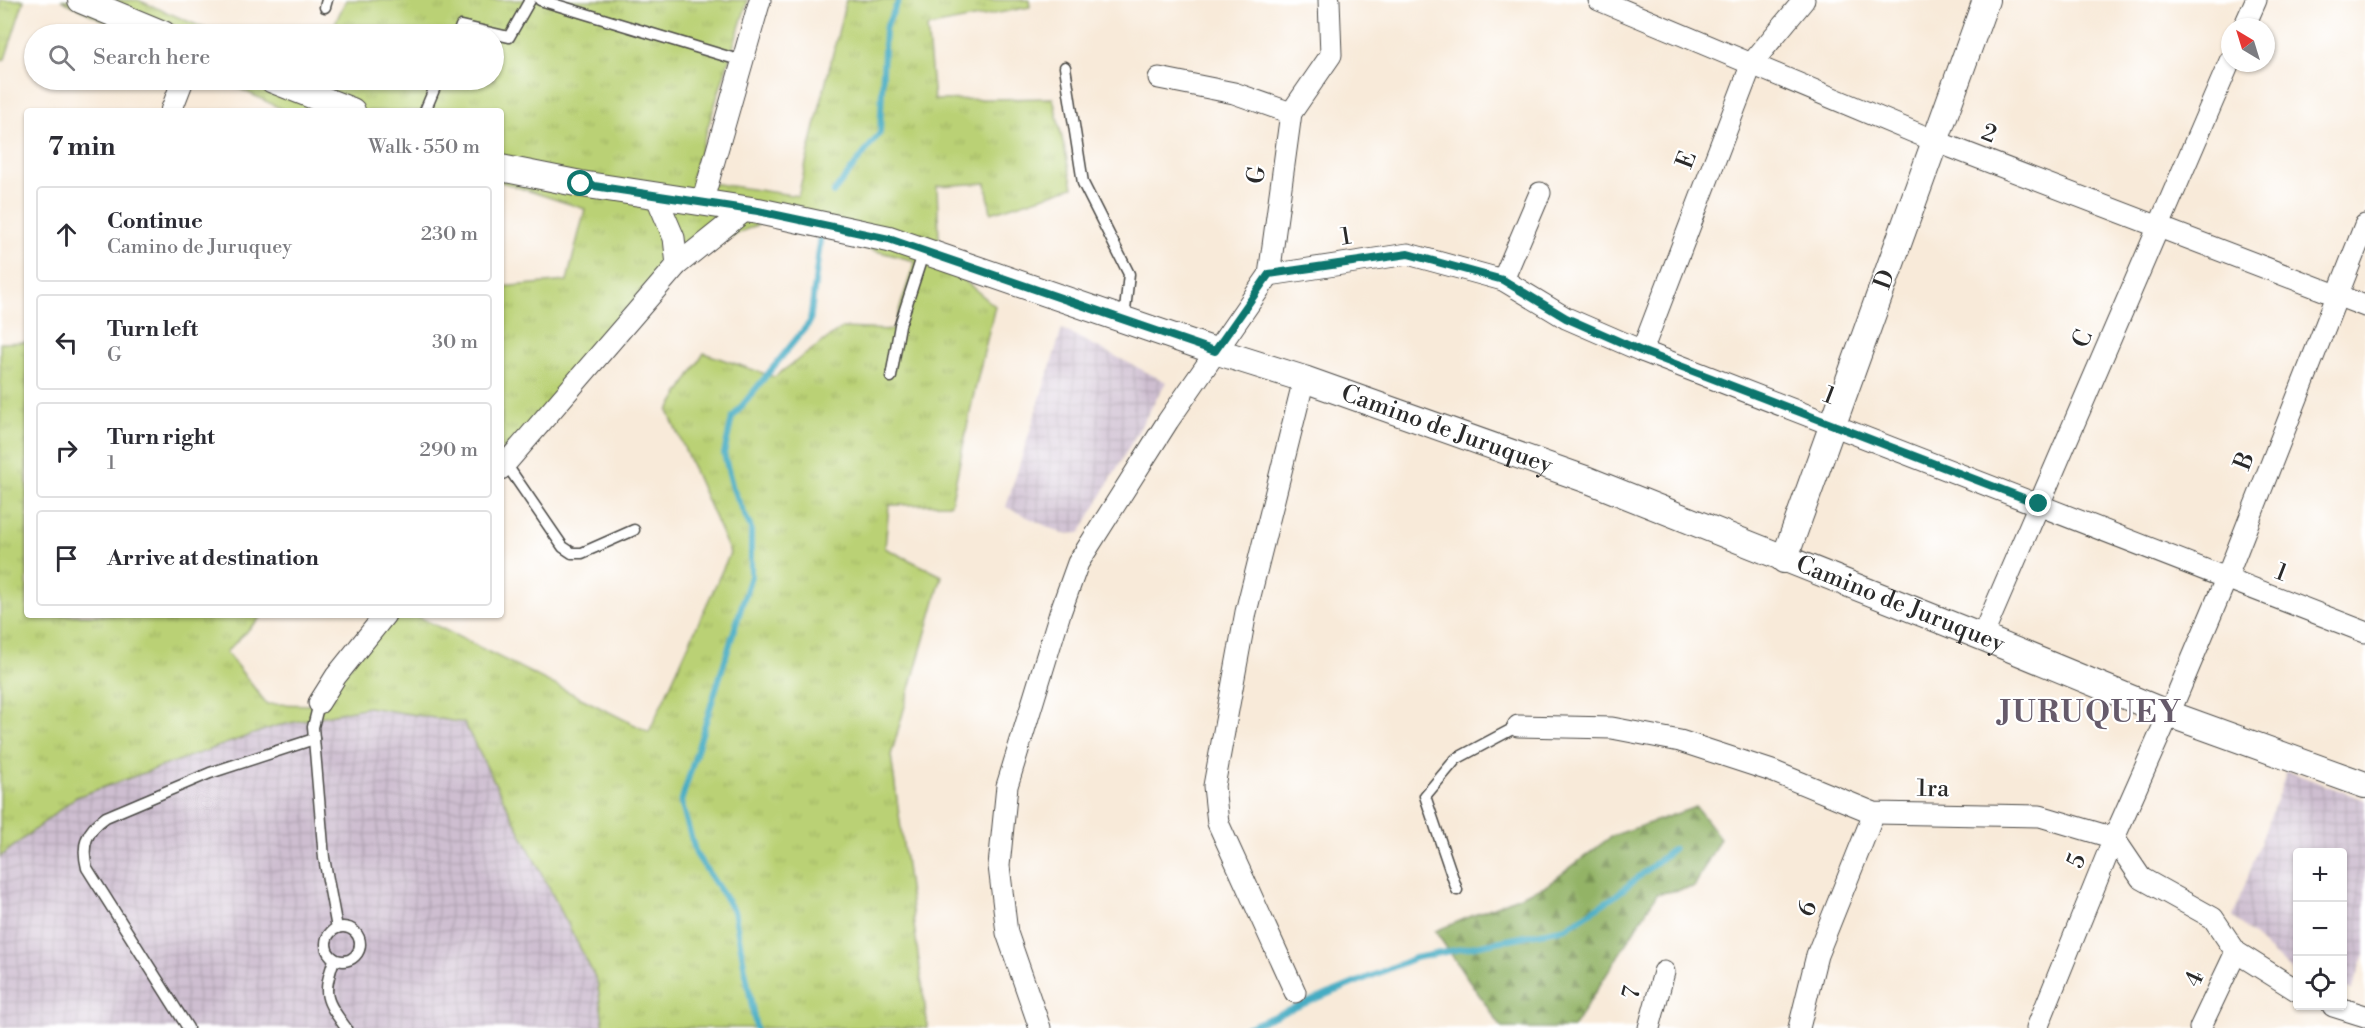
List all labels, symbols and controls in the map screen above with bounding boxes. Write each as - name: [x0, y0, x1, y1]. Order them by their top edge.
- north arrow: [2221, 18, 2275, 72]
- search box: [24, 24, 504, 90]
- icon: search: [45, 41, 78, 74]
- text: Search here: [93, 44, 210, 71]
- street label: 2: [1977, 118, 2001, 150]
- text: 7 min: [48, 131, 115, 163]
- text: Walk · 550 m: [368, 135, 480, 160]
- street label: E: [1670, 147, 1704, 173]
- street label: G: [1241, 164, 1273, 186]
- route start: [567, 170, 593, 196]
- text: Continue: [107, 208, 203, 235]
- icon: ahead: [50, 218, 83, 251]
- street label: 1: [1339, 221, 1354, 253]
- text: 230 m: [421, 222, 478, 247]
- text: Camino de Juruquey: [107, 235, 292, 260]
- street label: D: [1868, 266, 1902, 294]
- text: Turn left: [107, 316, 198, 343]
- street label: C: [2066, 325, 2100, 353]
- icon: left: [50, 326, 83, 359]
- text: 30 m: [432, 330, 478, 355]
- text: G: [107, 343, 122, 368]
- street label: Camino de Juruquey: [1337, 378, 1557, 481]
- street label: 1: [1819, 380, 1840, 412]
- text: Turn right: [107, 424, 215, 451]
- icon: right: [50, 434, 83, 467]
- text: 290 m: [420, 438, 478, 463]
- street label: B: [2228, 448, 2262, 475]
- text: 1: [107, 451, 116, 476]
- route end: [2025, 490, 2051, 516]
- icon: arrive: [50, 542, 83, 575]
- text: Arrive at destination: [107, 545, 319, 572]
- street label: Camino de Juruquey: [1791, 549, 2009, 660]
- street label: 1: [2271, 557, 2292, 589]
- district label: JURUQUEY: [1996, 694, 2182, 732]
- street label: 1ra: [1916, 774, 1950, 804]
- map controls: [2293, 848, 2347, 1010]
- button: +: [2293, 848, 2347, 902]
- street label: 5: [2061, 849, 2093, 873]
- street label: 6: [1791, 897, 1825, 921]
- button: −: [2293, 902, 2347, 956]
- button: locate: [2293, 956, 2347, 1010]
- street label: 4: [2178, 966, 2212, 992]
- street label: 7: [1616, 983, 1648, 1003]

